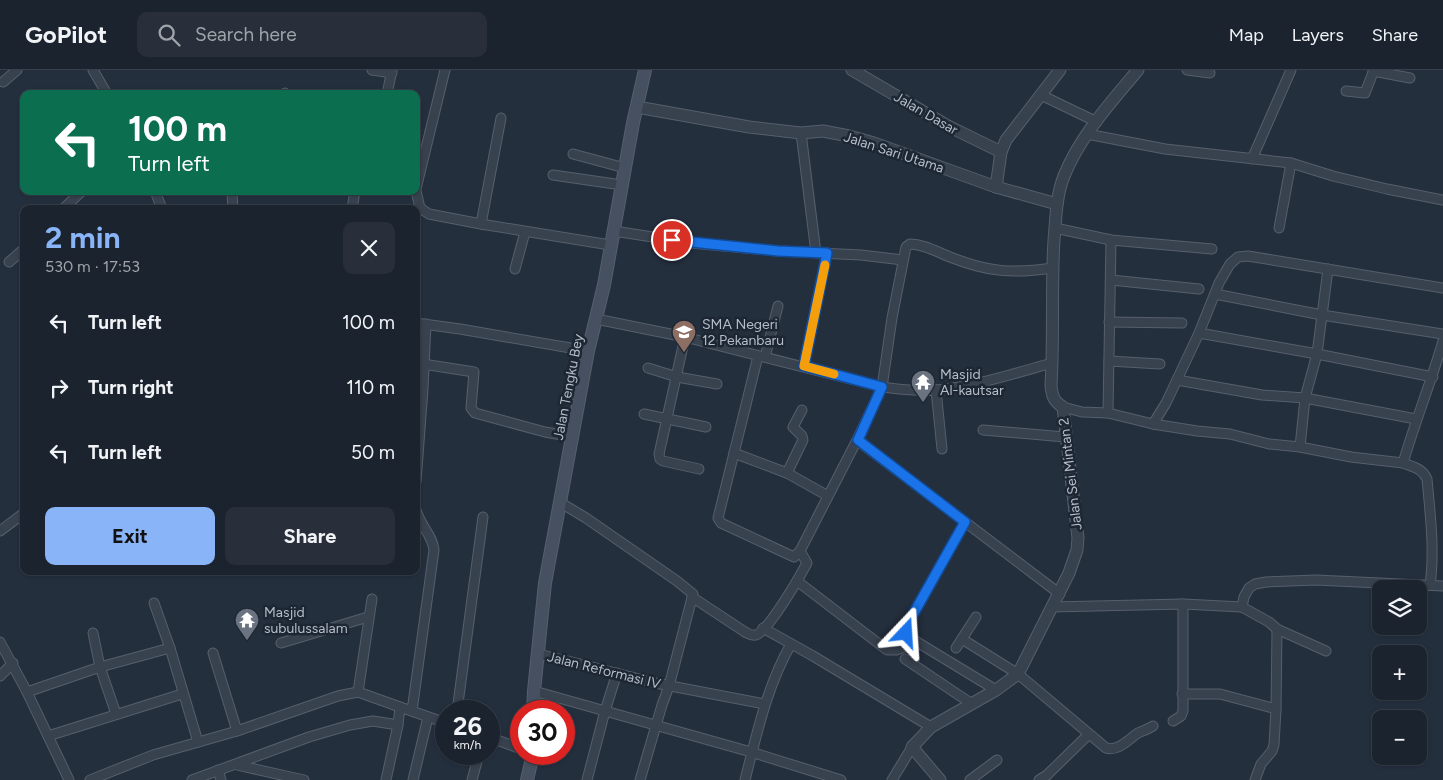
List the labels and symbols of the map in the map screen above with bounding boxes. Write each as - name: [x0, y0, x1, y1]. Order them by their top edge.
- street label: Jalan Dasar: [891, 88, 961, 139]
- street label: Jalan Sari Utama: [842, 128, 946, 177]
- pin: [651, 219, 693, 261]
- place label: SMA Negeri 12 Pekanbaru: [702, 316, 784, 349]
- school or university icon: SMA Negeri 12 Pekanbaru: [671, 319, 697, 353]
- street label: Jalan Tengku Bey: [550, 332, 587, 442]
- place label: Masjid Al-kautsar: [940, 366, 1004, 399]
- temple icon: Masjid Al-kautsar: [910, 369, 936, 403]
- street label: Jalan Sei Mintan 2: [1055, 417, 1086, 531]
- place label: Masjid subulussalam: [264, 604, 348, 637]
- position arrow: [879, 606, 931, 658]
- temple icon: Masjid subulussalam: [234, 607, 260, 641]
- street label: Jalan Reformasi IV: [546, 648, 663, 693]
- speed limit sign: 30: [510, 700, 575, 765]

